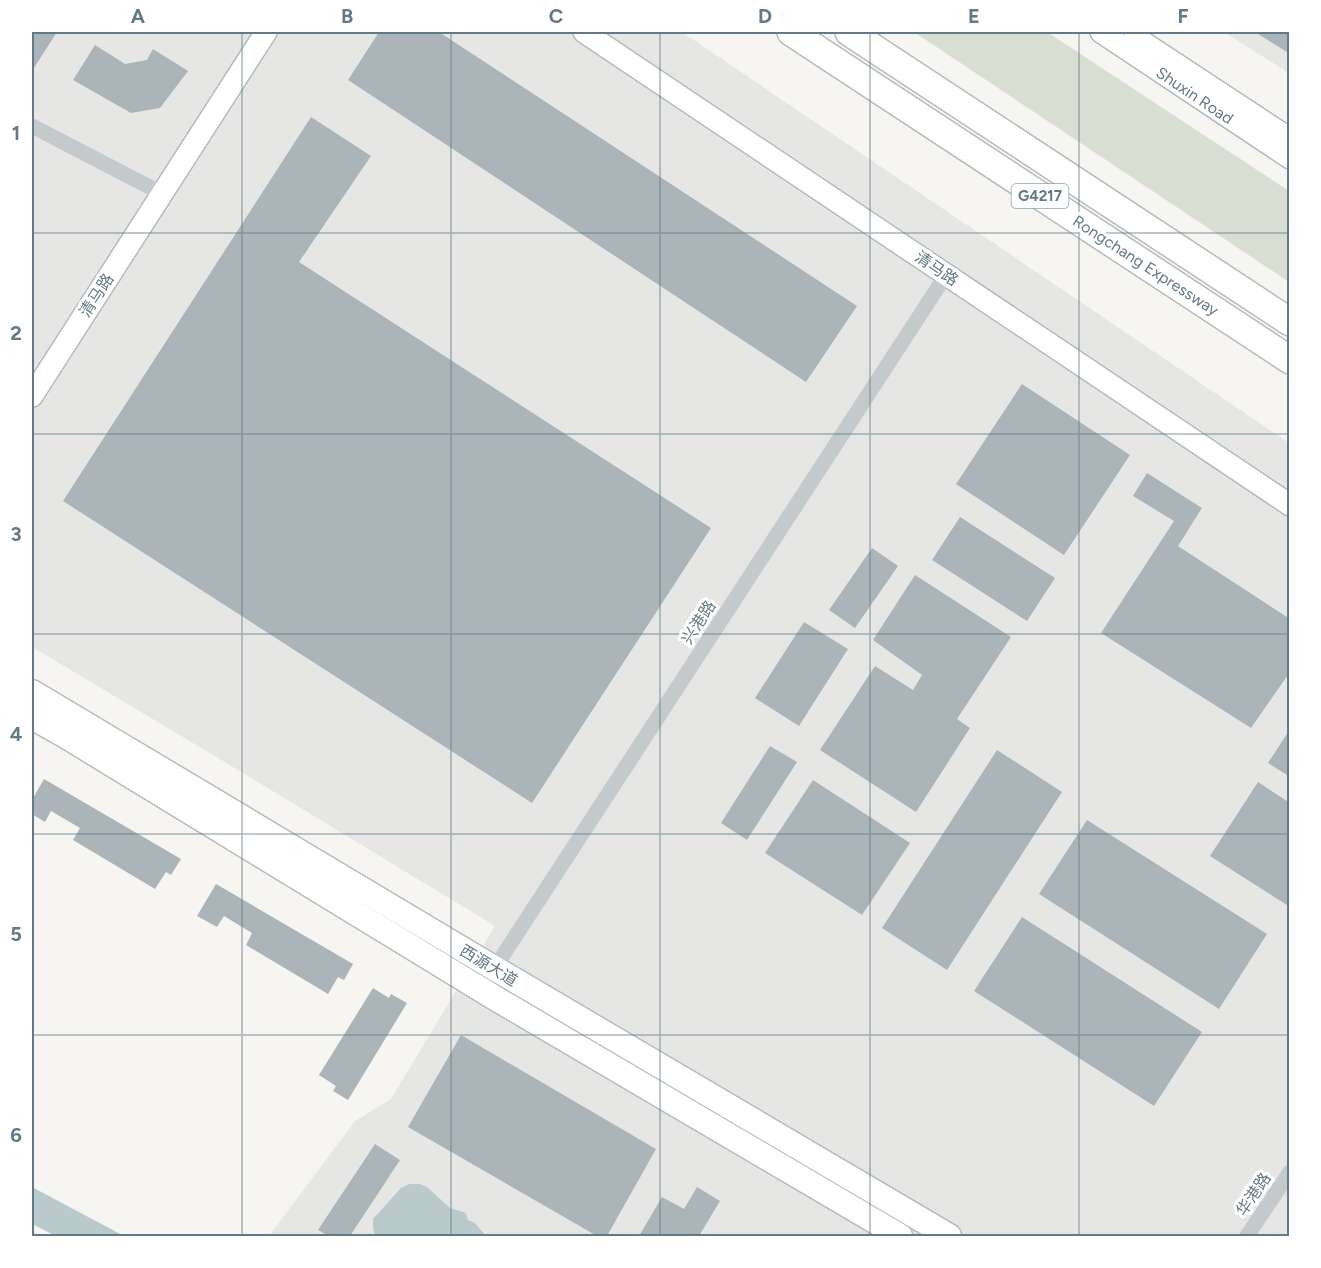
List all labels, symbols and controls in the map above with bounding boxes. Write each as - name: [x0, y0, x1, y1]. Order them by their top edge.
- text: A: [131, 4, 146, 28]
- text: B: [341, 4, 353, 28]
- text: C: [549, 4, 563, 28]
- text: D: [758, 4, 772, 28]
- text: E: [968, 4, 980, 28]
- text: F: [1177, 4, 1189, 28]
- street label: Shuxin Road: [1153, 63, 1237, 128]
- text: 1: [12, 121, 20, 145]
- road number: G4217: [1012, 184, 1068, 208]
- street label: Rongchang Expressway: [1069, 211, 1223, 320]
- street label: 清马路: [912, 247, 962, 290]
- street label: 清马路: [75, 270, 117, 321]
- text: 2: [10, 321, 22, 345]
- text: 3: [10, 522, 22, 546]
- street label: 兴港路: [677, 597, 719, 648]
- text: 4: [10, 722, 23, 746]
- text: 5: [10, 922, 22, 946]
- street label: 西源大道: [456, 941, 521, 990]
- text: 6: [10, 1123, 22, 1147]
- street label: 华港路: [1232, 1169, 1275, 1219]

